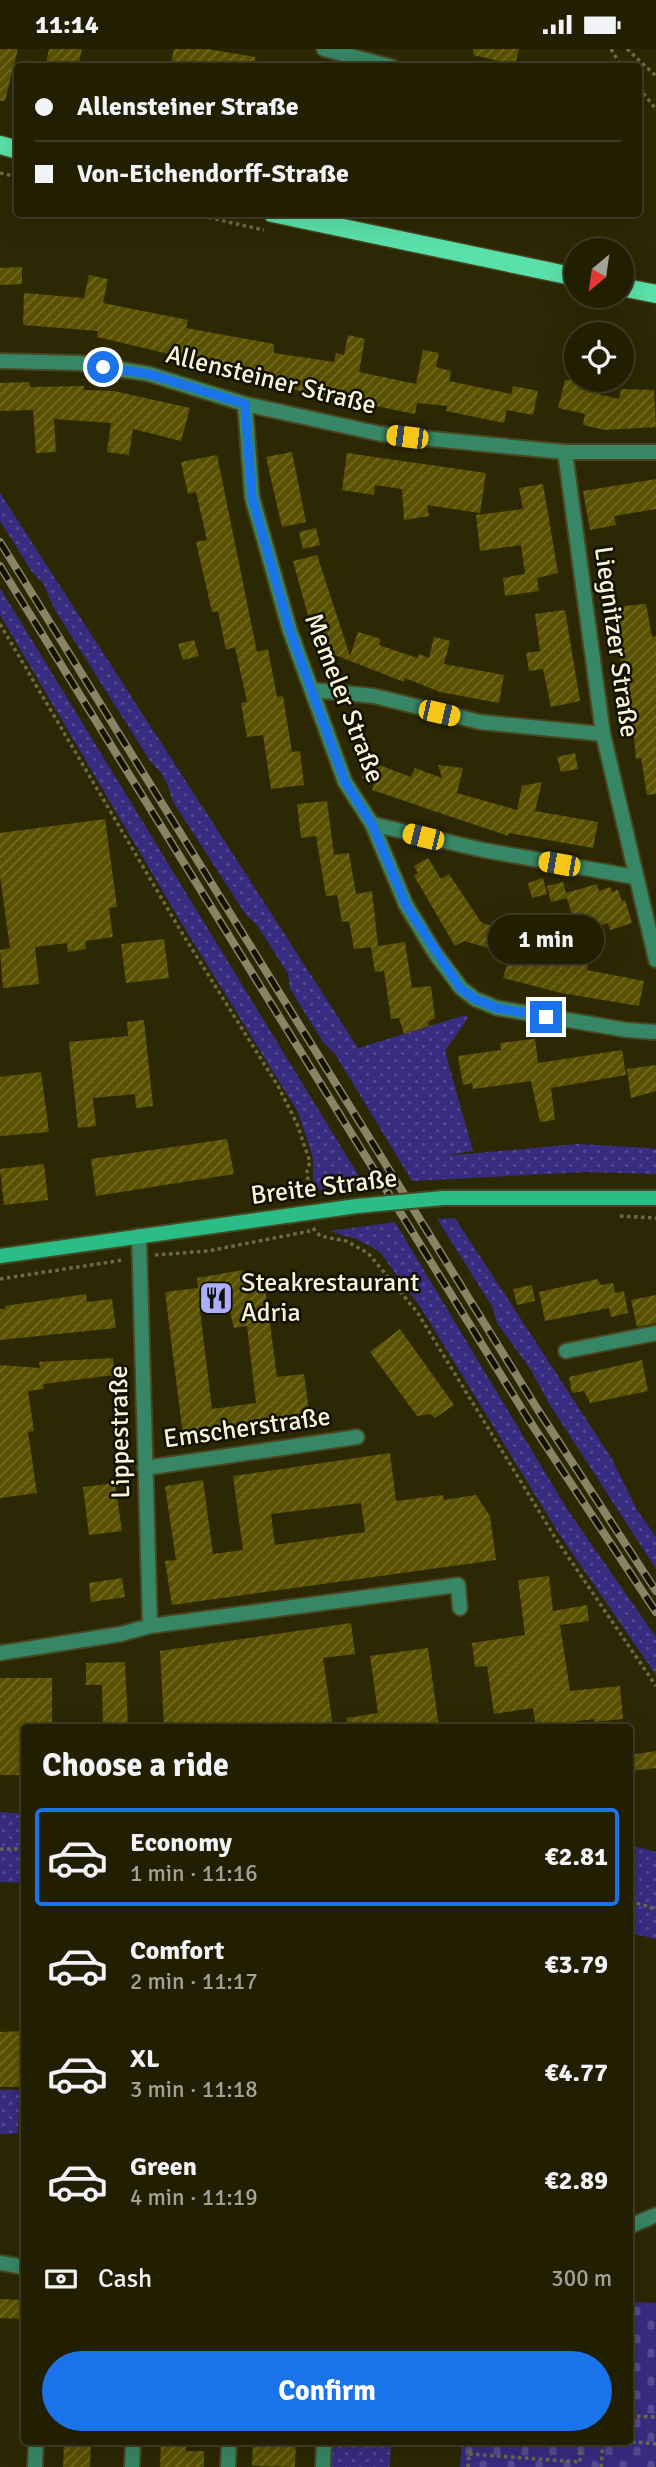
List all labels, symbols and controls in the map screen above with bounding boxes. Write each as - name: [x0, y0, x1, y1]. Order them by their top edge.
- text: 11:14: [35, 9, 99, 41]
- text: Allensteiner Straße: [77, 91, 299, 123]
- text: Von-Eichendorff-Straße: [77, 158, 349, 190]
- north arrow: [564, 238, 634, 308]
- map controls: [564, 238, 634, 392]
- button: locate: [564, 322, 634, 392]
- street label: Allensteiner Straße: [162, 338, 380, 422]
- route start: [87, 351, 119, 383]
- car: [385, 424, 430, 450]
- street label: Liegnitzer Straße: [587, 544, 645, 740]
- street label: Memeler Straße: [297, 609, 391, 787]
- car: [417, 698, 462, 728]
- car: [401, 822, 446, 852]
- car: [537, 850, 582, 878]
- callout: 1 min: [488, 915, 604, 965]
- text: 1 min: [518, 925, 574, 954]
- route end: [530, 1001, 562, 1033]
- street label: Breite Straße: [249, 1162, 399, 1212]
- place label: Steakrestaurant Adria: [241, 1267, 419, 1329]
- restaurant icon: Steakrestaurant Adria: [197, 1279, 235, 1317]
- street label: Lippestraße: [103, 1365, 137, 1499]
- street label: Emscherstraße: [162, 1400, 332, 1456]
- text: Choose a ride: [42, 1746, 229, 1785]
- icon: car: [46, 1826, 109, 1889]
- text: Economy: [130, 1827, 232, 1859]
- text: €2.81: [544, 1841, 608, 1873]
- text: 1 min · 11:16: [130, 1859, 258, 1888]
- icon: car: [46, 1934, 109, 1997]
- text: Comfort: [130, 1935, 224, 1967]
- text: €3.79: [544, 1949, 608, 1981]
- text: 2 min · 11:17: [130, 1967, 258, 1996]
- icon: car: [46, 2042, 109, 2105]
- text: XL: [130, 2043, 160, 2075]
- text: €4.77: [544, 2057, 608, 2089]
- text: 3 min · 11:18: [130, 2075, 258, 2104]
- icon: car: [46, 2150, 109, 2213]
- text: Green: [130, 2151, 197, 2183]
- text: €2.89: [544, 2165, 608, 2197]
- text: 4 min · 11:19: [130, 2183, 258, 2212]
- icon: cash: [42, 2260, 80, 2298]
- text: Cash: [98, 2263, 152, 2295]
- text: 300 m: [551, 2264, 612, 2293]
- button: Confirm: [42, 2351, 612, 2431]

